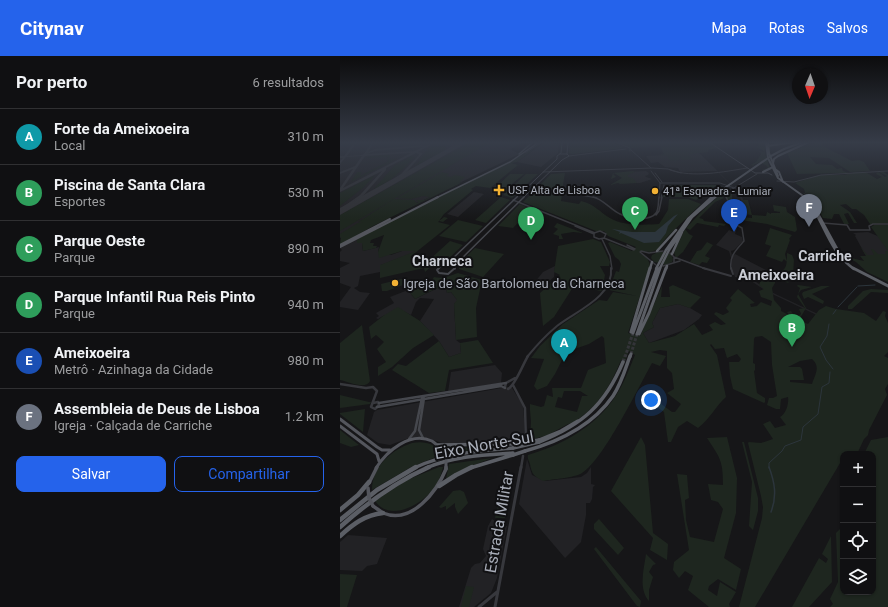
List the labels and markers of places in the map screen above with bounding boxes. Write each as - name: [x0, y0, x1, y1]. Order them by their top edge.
- marker: USF Alta de Lisboa: [493, 184, 505, 196]
- place label: USF Alta de Lisboa: [508, 184, 600, 197]
- place label: 41ª Esquadra - Lumiar: [663, 185, 771, 198]
- marker: 41ª Esquadra - Lumiar: [650, 186, 660, 196]
- pin: F: [796, 194, 822, 227]
- pin: C: [622, 197, 648, 230]
- pin: E: [721, 199, 747, 232]
- pin: D: [518, 207, 544, 240]
- place label: Igreja de São Bartolomeu da Charneca: [403, 276, 625, 291]
- marker: Igreja de São Bartolomeu da Charneca: [390, 278, 400, 288]
- pin: B: [779, 314, 805, 347]
- pin: A: [551, 329, 577, 362]

